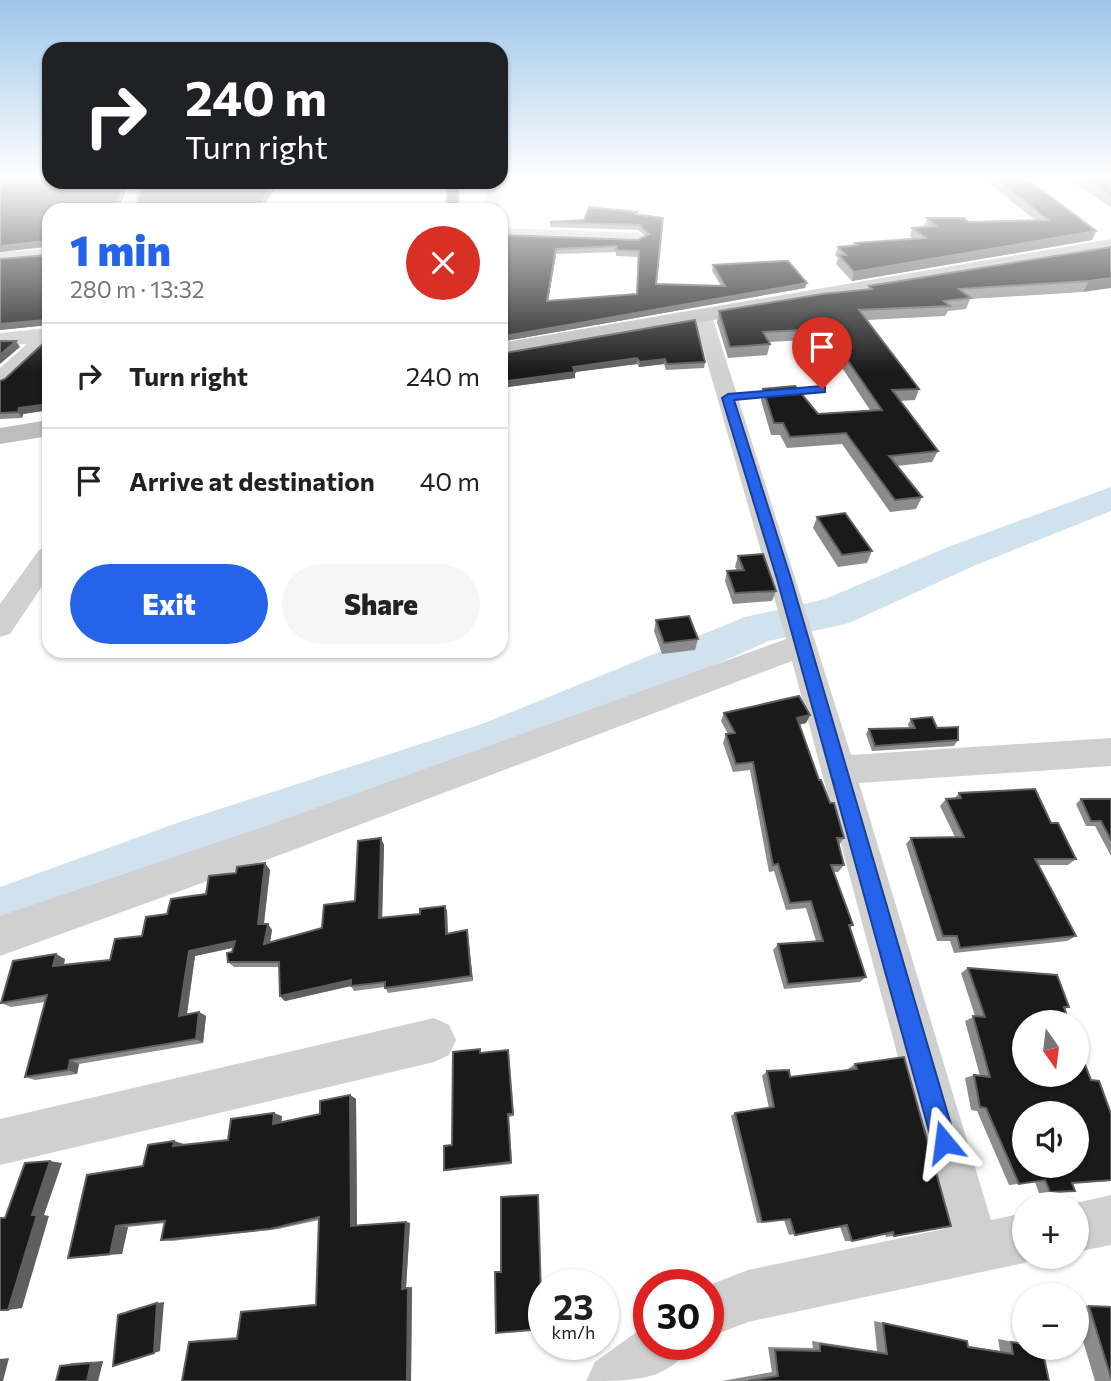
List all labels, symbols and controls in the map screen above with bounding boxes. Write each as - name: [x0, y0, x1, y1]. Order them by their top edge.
- text: 240 m: [185, 66, 327, 126]
- icon: right: [70, 70, 161, 161]
- text: Turn right: [185, 126, 328, 166]
- text: 1 min: [70, 223, 171, 275]
- button: close: [406, 226, 480, 300]
- text: 280 m · 13:32: [70, 275, 205, 303]
- pin: [792, 317, 852, 389]
- icon: arrive: [803, 328, 841, 366]
- icon: right: [70, 357, 108, 395]
- text: Turn right: [129, 360, 248, 391]
- text: 240 m: [406, 360, 480, 391]
- icon: arrive: [70, 462, 108, 500]
- text: Arrive at destination: [129, 465, 375, 496]
- text: 40 m: [420, 465, 480, 496]
- button: Exit: [70, 564, 268, 644]
- button: Share: [282, 564, 480, 644]
- north arrow: [1012, 1010, 1088, 1087]
- map controls: [1012, 1010, 1089, 1360]
- button: sound: [1012, 1101, 1089, 1178]
- position arrow: [907, 1105, 981, 1179]
- button: +: [1012, 1192, 1089, 1269]
- speed limit sign: 30: [633, 1269, 724, 1360]
- button: −: [1012, 1283, 1089, 1360]
- text: 23: [553, 1284, 594, 1327]
- text: km/h: [552, 1321, 595, 1343]

